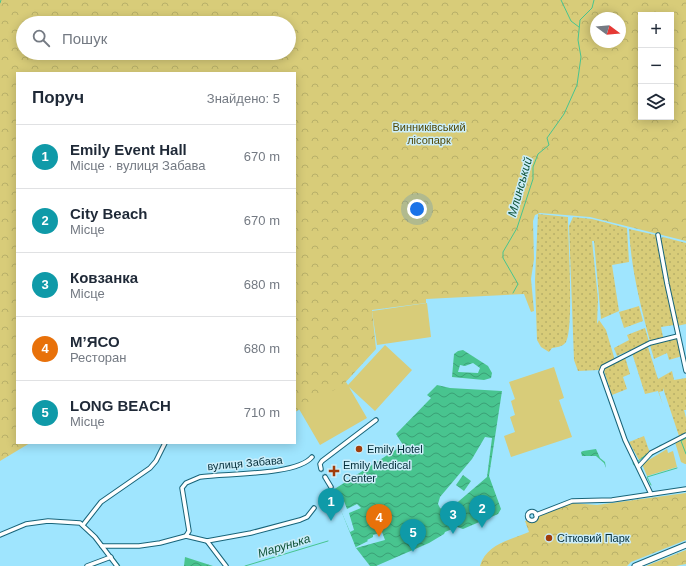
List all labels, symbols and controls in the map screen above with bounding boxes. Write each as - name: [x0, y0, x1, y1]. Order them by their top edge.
- north arrow: [590, 12, 626, 48]
- map controls: [638, 12, 674, 120]
- button: +: [638, 12, 674, 48]
- search box: [16, 16, 296, 60]
- icon: search: [30, 27, 52, 49]
- text: Пошук: [62, 30, 107, 47]
- button: −: [638, 48, 674, 84]
- button: layers: [638, 84, 674, 120]
- text: Поруч: [32, 88, 84, 107]
- text: Знайдено: 5: [207, 91, 280, 106]
- park label: Винниківський лісопарк: [392, 121, 466, 146]
- text: Emily Event Hall: [70, 141, 187, 158]
- text: 1: [41, 149, 49, 164]
- text: 670 m: [244, 149, 280, 164]
- water label: Млинський: [505, 155, 535, 218]
- text: Місце · вулиця Забава: [70, 158, 206, 173]
- your location: [407, 199, 427, 219]
- text: City Beach: [70, 205, 148, 222]
- text: 2: [41, 213, 49, 228]
- text: 670 m: [244, 213, 280, 228]
- text: Місце: [70, 222, 105, 237]
- text: Ковзанка: [70, 269, 138, 286]
- text: 3: [41, 277, 49, 292]
- text: 680 m: [244, 277, 280, 292]
- text: Місце: [70, 286, 105, 301]
- text: М’ЯСО: [70, 333, 120, 350]
- text: 4: [41, 341, 49, 356]
- text: 680 m: [244, 341, 280, 356]
- text: Ресторан: [70, 350, 127, 365]
- text: LONG BEACH: [70, 397, 171, 414]
- text: 5: [41, 405, 49, 420]
- text: 710 m: [244, 405, 280, 420]
- text: Місце: [70, 414, 105, 429]
- place label: Emily Hotel: [367, 443, 423, 455]
- marker: Emily Hotel: [354, 444, 364, 454]
- street label: вулиця Забава: [207, 454, 284, 472]
- place label: Emily Medical Center: [343, 459, 411, 484]
- marker: Emily Medical Center: [328, 465, 340, 477]
- pin: 1: [318, 488, 344, 521]
- pin: 2: [469, 495, 495, 528]
- pin: 3: [440, 501, 466, 534]
- pin: 4: [366, 504, 392, 537]
- pin: 5: [400, 519, 426, 552]
- water label: Марунька: [256, 531, 312, 561]
- place label: Сітковий Парк: [557, 532, 630, 544]
- marker: Сітковий Парк: [544, 533, 554, 543]

